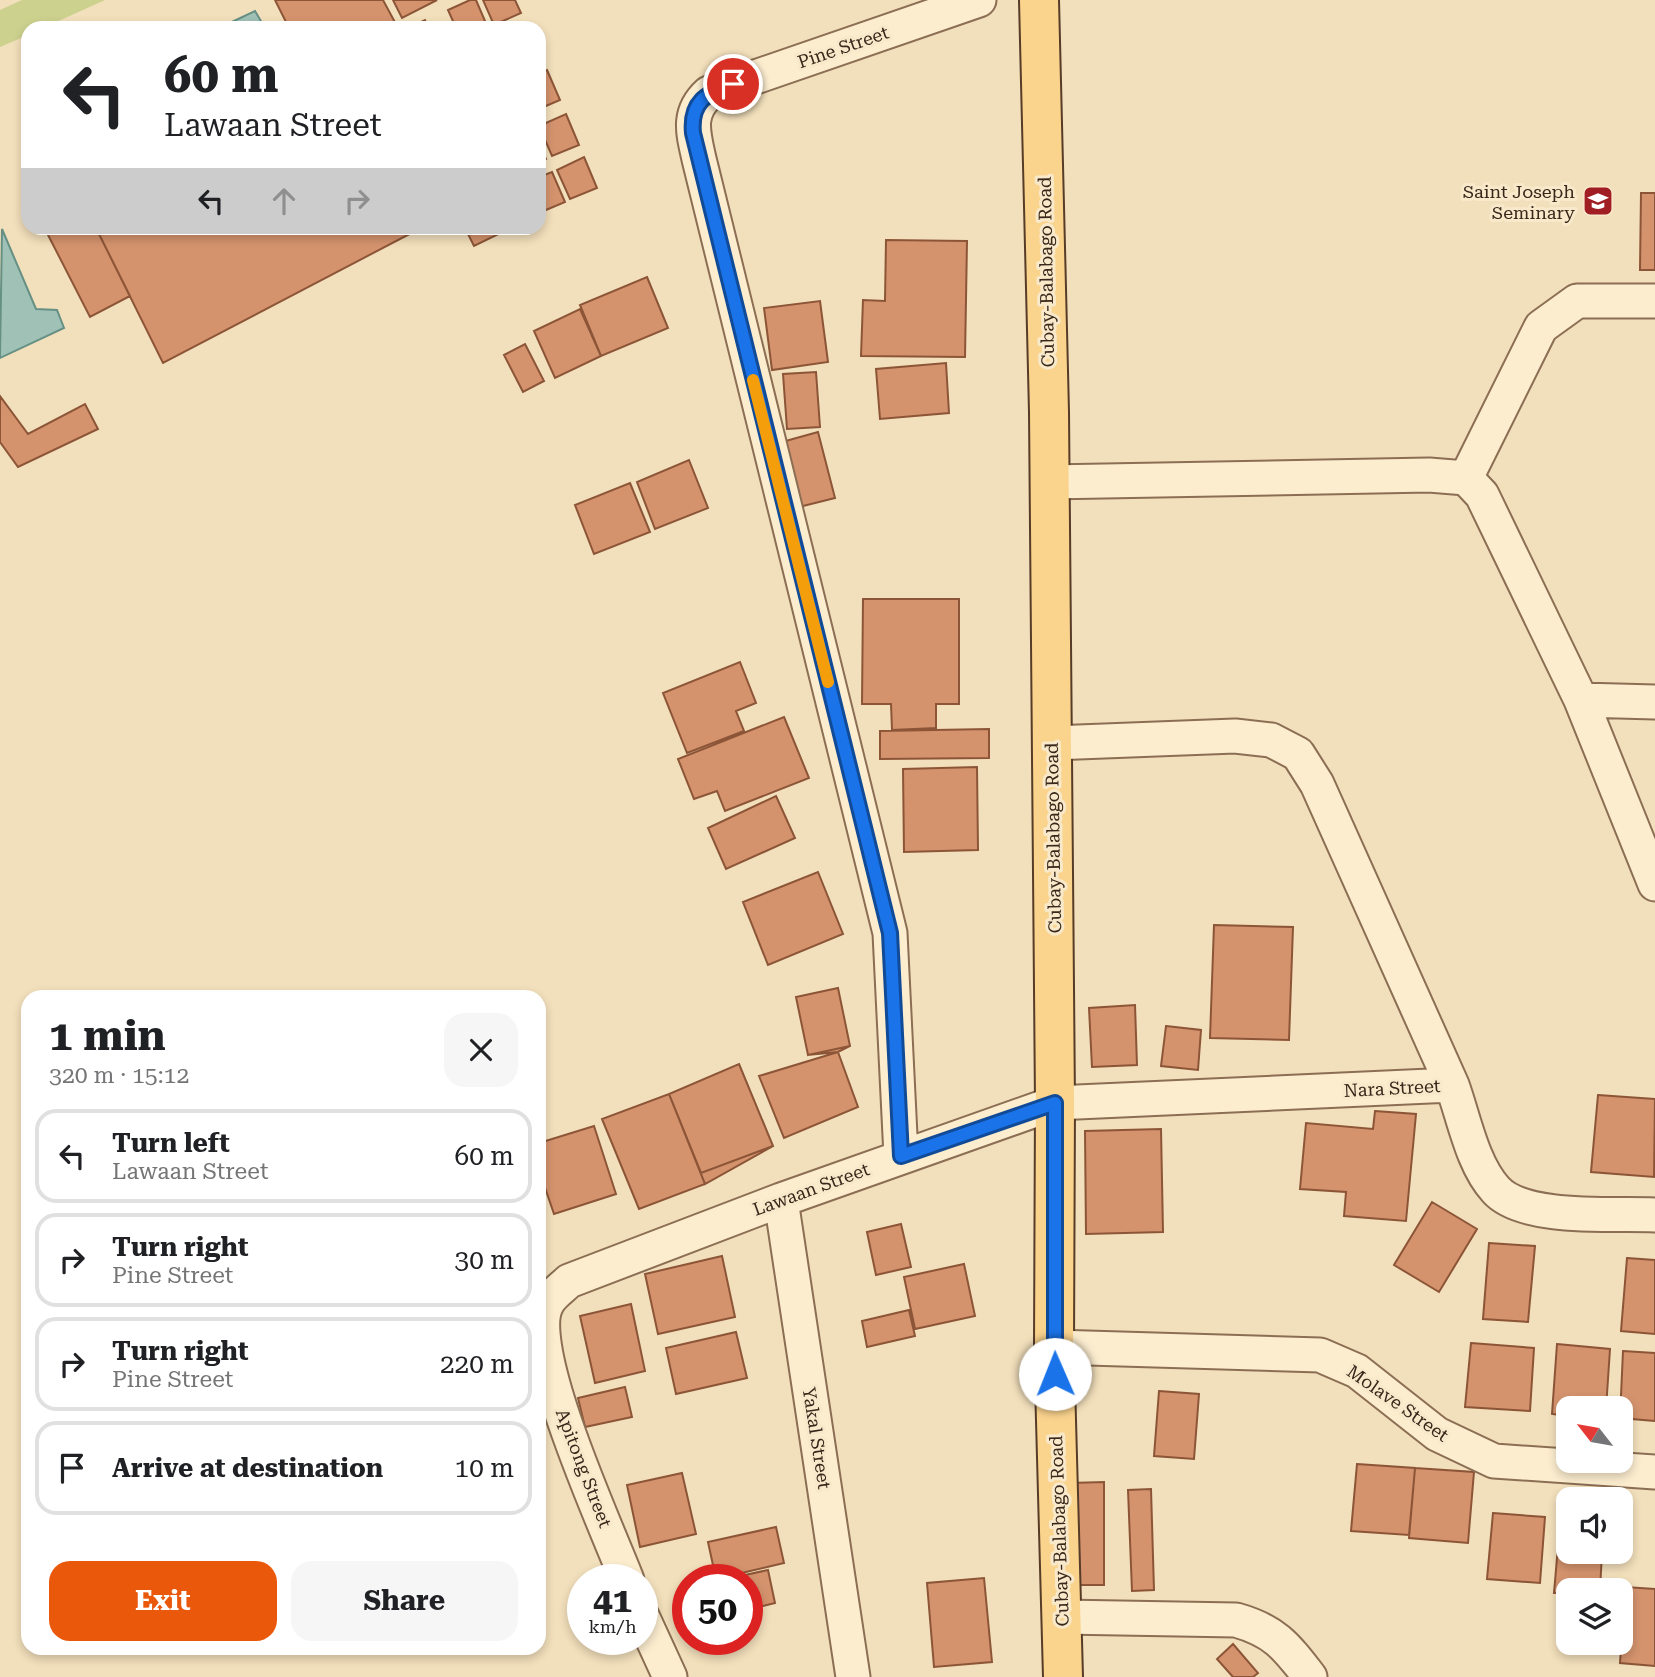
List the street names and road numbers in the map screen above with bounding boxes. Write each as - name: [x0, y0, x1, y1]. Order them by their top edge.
- street label: Pine Street: [795, 22, 892, 72]
- street label: Cubay-Balabago Road: [1034, 176, 1058, 368]
- street label: Cubay-Balabago Road: [1041, 742, 1065, 934]
- street label: Nara Street: [1343, 1075, 1441, 1101]
- street label: Lawaan Street: [750, 1158, 872, 1220]
- street label: Molave Street: [1343, 1360, 1453, 1446]
- street label: Yakal Street: [799, 1385, 835, 1491]
- street label: Apitong Street: [552, 1406, 616, 1531]
- street label: Cubay-Balabago Road: [1045, 1435, 1073, 1627]

